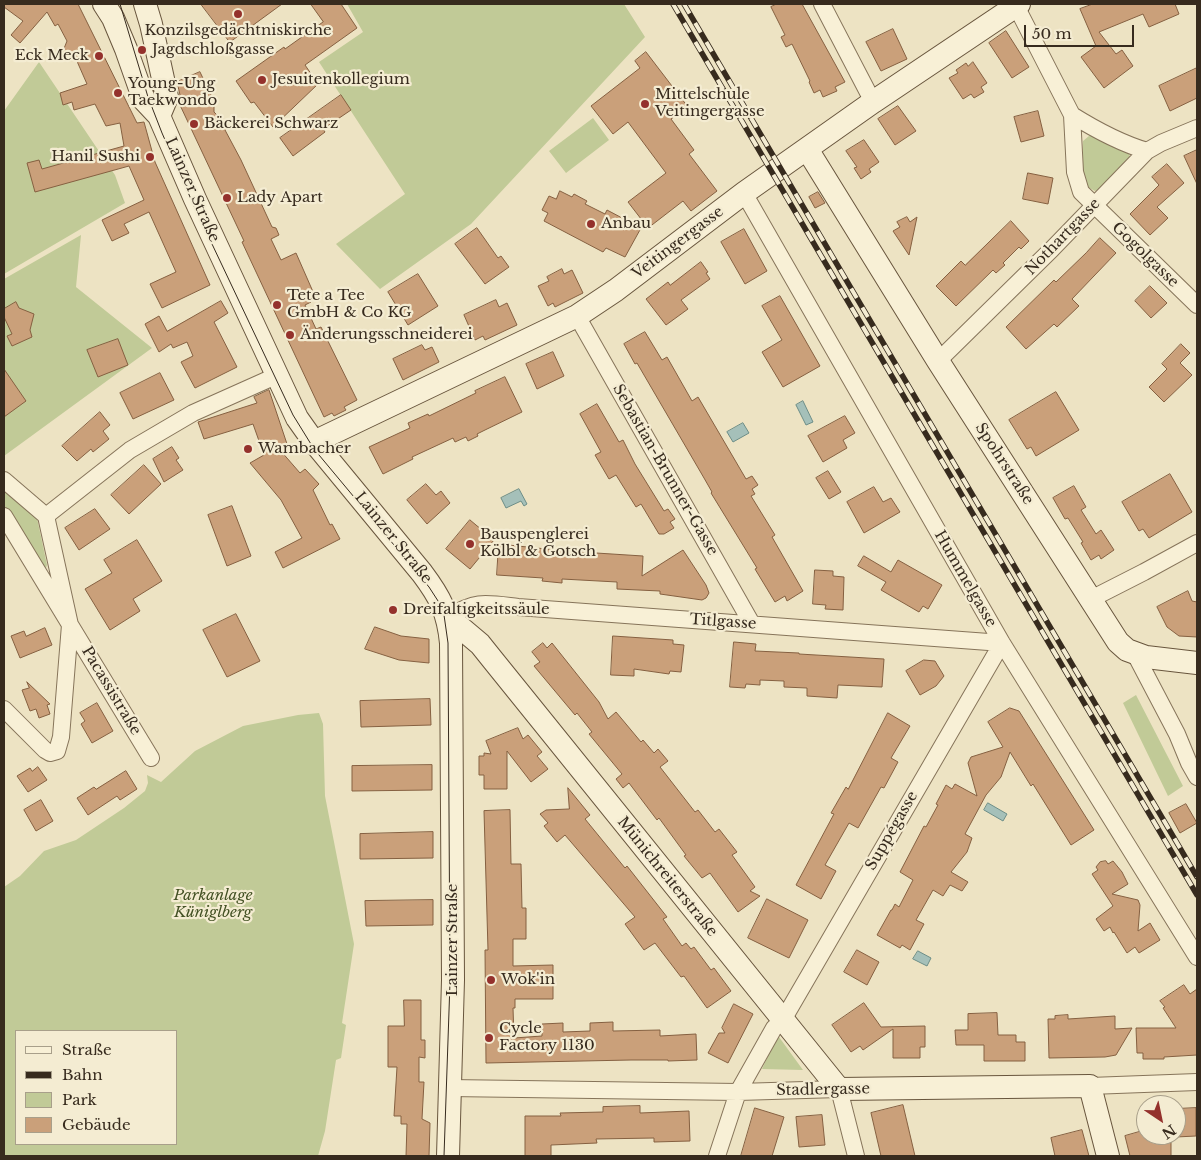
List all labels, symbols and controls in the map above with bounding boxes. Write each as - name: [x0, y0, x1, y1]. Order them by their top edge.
- marker: Konzilsgedächtniskirche: [232, 8, 244, 20]
- scale bar: [1026, 15, 1136, 47]
- place label: Konzilsgedächtniskirche: [144, 22, 332, 40]
- text: 50 m: [1032, 24, 1072, 43]
- place label: Jagdschloßgasse: [152, 41, 274, 59]
- marker: Jagdschloßgasse: [136, 44, 148, 56]
- place label: Eck Meck: [15, 47, 89, 65]
- marker: Eck Meck: [93, 50, 105, 62]
- place label: Jesuitenkollegium: [272, 71, 410, 89]
- marker: Jesuitenkollegium: [256, 74, 268, 86]
- place label: Young-Ung Taekwondo: [128, 75, 217, 110]
- place label: Mittelschule Veitingergasse: [655, 86, 764, 121]
- marker: Young-Ung Taekwondo: [112, 87, 124, 99]
- marker: Mittelschule Veitingergasse: [639, 98, 651, 110]
- place label: Bäckerei Schwarz: [204, 115, 338, 133]
- marker: Bäckerei Schwarz: [188, 118, 200, 130]
- street label: Lainzer Straße: [161, 135, 223, 245]
- place label: Hanil Sushi: [51, 148, 140, 166]
- marker: Hanil Sushi: [144, 151, 156, 163]
- place label: Lady Apart: [237, 189, 323, 207]
- marker: Lady Apart: [221, 192, 233, 204]
- street label: Nothartgasse: [1022, 195, 1104, 279]
- street label: Veitingergasse: [629, 203, 727, 283]
- place label: Anbau: [601, 215, 651, 233]
- marker: Anbau: [585, 218, 597, 230]
- street label: Gogolgasse: [1108, 219, 1182, 291]
- place label: Tete a Tee GmbH & Co KG: [287, 287, 411, 322]
- marker: Tete a Tee GmbH & Co KG: [271, 299, 283, 311]
- place label: Änderungsschneiderei: [300, 326, 473, 344]
- marker: Änderungsschneiderei: [284, 329, 296, 341]
- street label: Sebastian-Brunner-Gasse: [609, 381, 721, 559]
- street label: Spohrstraße: [971, 420, 1037, 508]
- place label: Wambacher: [258, 440, 351, 458]
- marker: Wambacher: [242, 443, 254, 455]
- street label: Lainzer Straße: [351, 489, 435, 587]
- place label: Bauspenglerei Kölbl & Gotsch: [480, 526, 596, 561]
- street label: Hummelgasse: [930, 527, 1000, 631]
- marker: Bauspenglerei Kölbl & Gotsch: [464, 538, 476, 550]
- place label: Dreifaltigkeitssäule: [403, 601, 550, 619]
- marker: Dreifaltigkeitssäule: [387, 604, 399, 616]
- street label: Titlgasse: [689, 611, 757, 633]
- street label: Pacassistraße: [77, 643, 145, 739]
- street label: Suppégasse: [862, 788, 922, 874]
- street label: Münichreiterstraße: [613, 814, 721, 940]
- street label: Lainzer Straße: [444, 884, 462, 996]
- park label: Parkanlage Küniglberg: [173, 887, 253, 922]
- place label: Wok'in: [501, 971, 555, 989]
- marker: Wok'in: [485, 974, 497, 986]
- place label: Cycle Factory 1130: [499, 1020, 595, 1055]
- legend: [15, 1030, 178, 1145]
- marker: Cycle Factory 1130: [483, 1032, 495, 1044]
- text: Straße: [62, 1040, 112, 1059]
- text: Bahn: [62, 1065, 102, 1084]
- street label: Stadlergasse: [776, 1080, 870, 1100]
- text: Park: [62, 1090, 97, 1109]
- north arrow: [1136, 1095, 1186, 1145]
- text: Gebäude: [62, 1115, 131, 1134]
- text: N: [1158, 1120, 1179, 1143]

